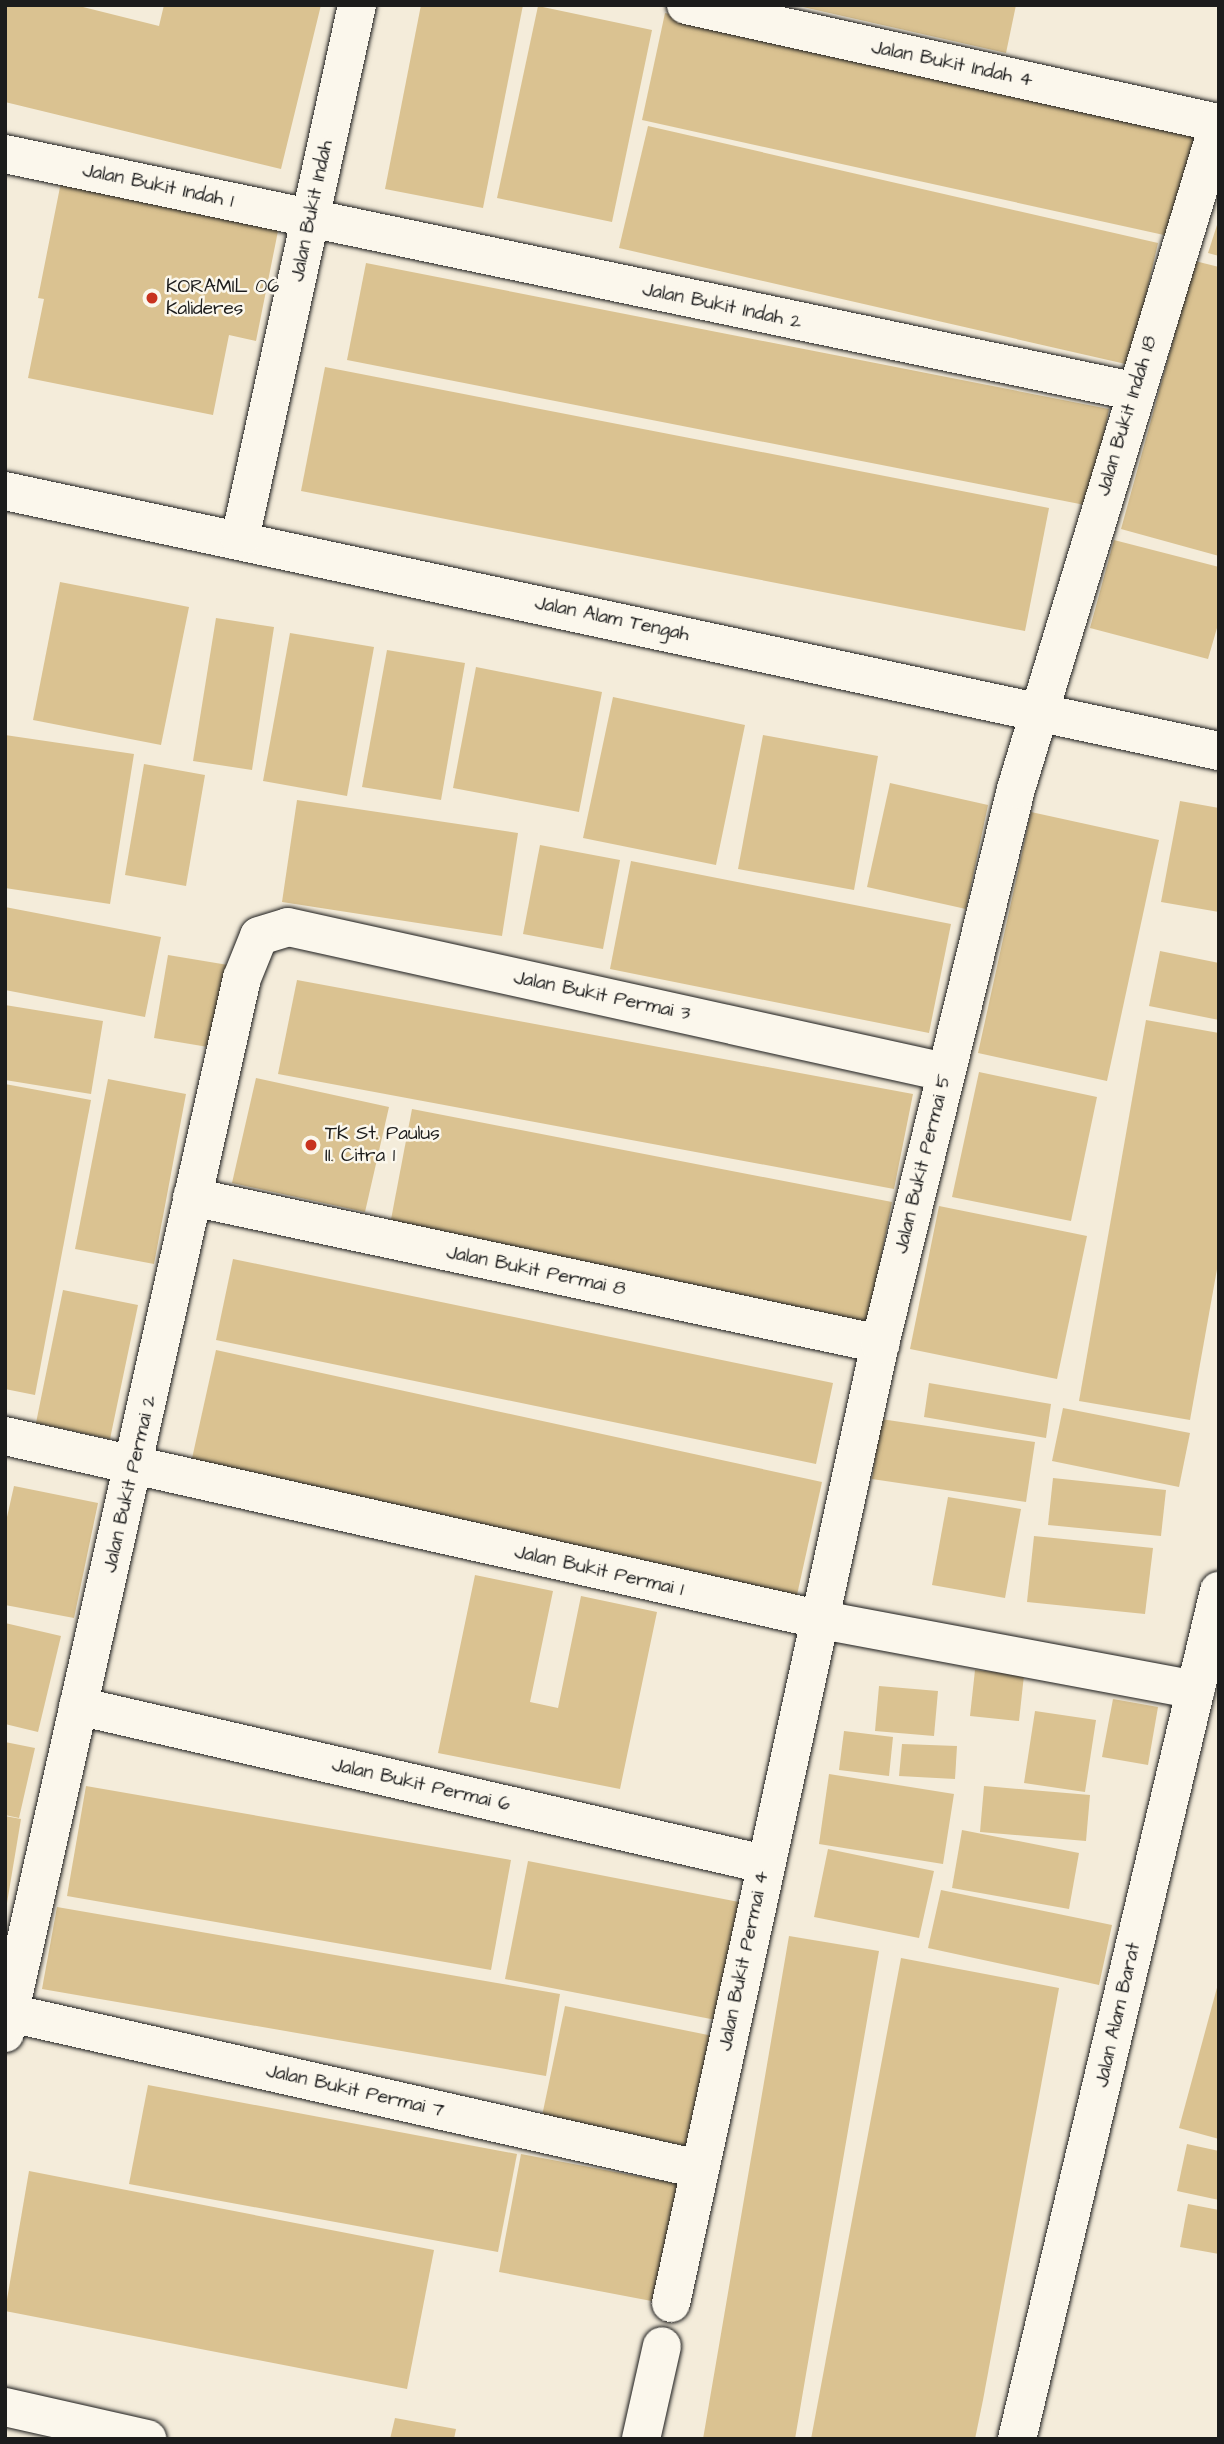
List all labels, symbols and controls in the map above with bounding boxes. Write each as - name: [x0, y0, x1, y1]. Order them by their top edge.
- street label: Jalan Bukit Indah 4: [869, 36, 1035, 92]
- street label: Jalan Bukit Indah: [286, 138, 338, 284]
- street label: Jalan Bukit Indah 1: [80, 159, 236, 213]
- place label: KORAMIL 06 Kalideres: [166, 276, 279, 320]
- street label: Jalan Bukit Indah 2: [640, 278, 804, 334]
- marker: KORAMIL 06 Kalideres: [144, 290, 160, 306]
- street label: Jalan Bukit Indah 18: [1092, 333, 1162, 499]
- street label: Jalan Alam Tengah: [533, 592, 691, 646]
- street label: Jalan Bukit Permai 3: [512, 966, 692, 1026]
- street label: Jalan Bukit Permai 5: [890, 1072, 956, 1256]
- place label: TK St. Paulus II. Citra 1: [325, 1123, 440, 1167]
- marker: TK St. Paulus II. Citra 1: [303, 1137, 319, 1153]
- street label: Jalan Bukit Permai 8: [444, 1241, 628, 1301]
- street label: Jalan Bukit Permai 2: [99, 1393, 161, 1575]
- street label: Jalan Bukit Permai 1: [512, 1540, 686, 1602]
- street label: Jalan Bukit Permai 6: [330, 1753, 512, 1817]
- street label: Jalan Bukit Permai 4: [714, 1869, 774, 2053]
- street label: Jalan Alam Barat: [1090, 1940, 1146, 2090]
- street label: Jalan Bukit Permai 7: [264, 2059, 446, 2123]

